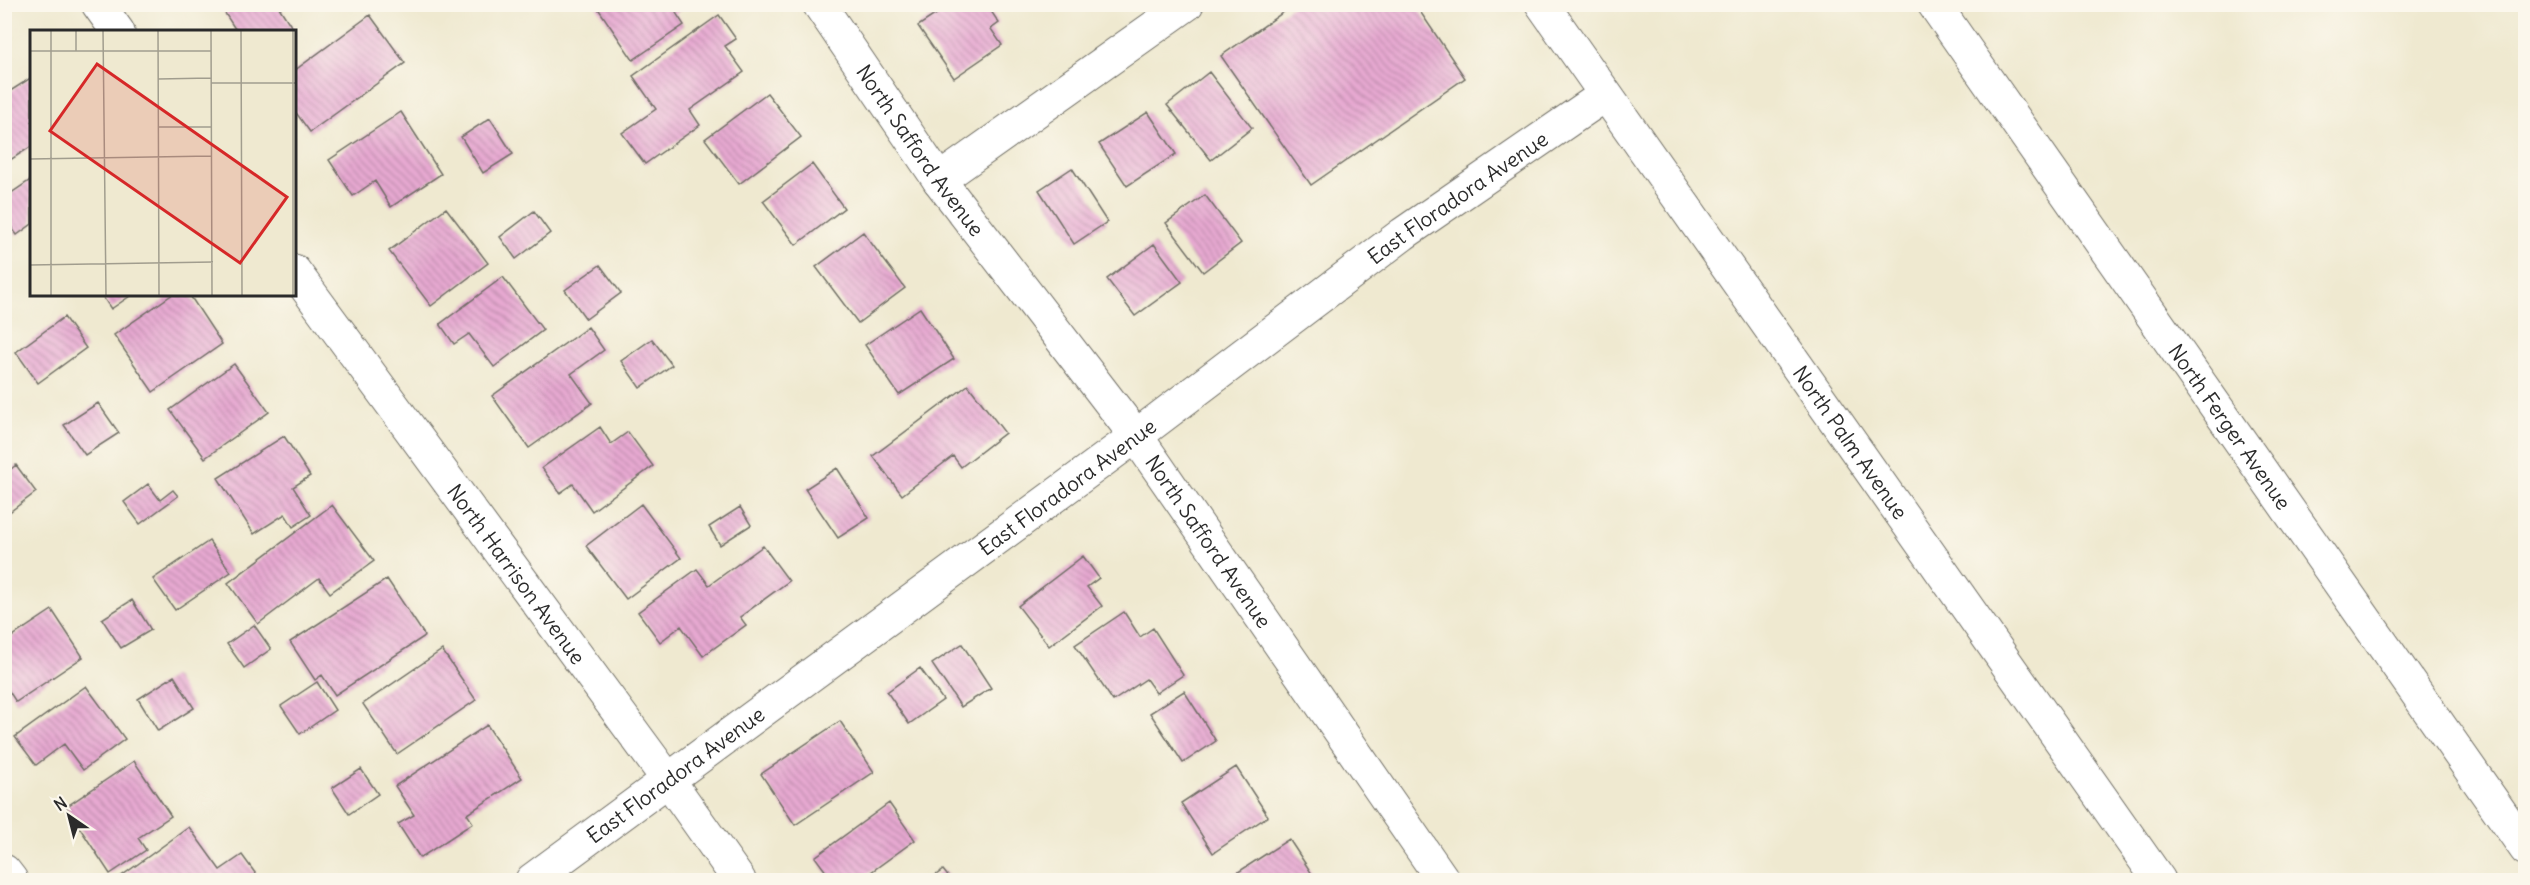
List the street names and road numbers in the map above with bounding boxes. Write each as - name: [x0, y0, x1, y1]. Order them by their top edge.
- street label: North Safford Avenue: [851, 59, 991, 241]
- street label: East Floradora Avenue: [1362, 125, 1553, 270]
- street label: North Ferger Avenue: [2163, 338, 2297, 515]
- street label: North Palm Avenue: [1787, 360, 1914, 524]
- street label: East Floradora Avenue: [973, 412, 1161, 561]
- street label: North Safford Avenue: [1140, 450, 1278, 633]
- street label: North Harrison Avenue: [442, 479, 592, 669]
- street label: East Floradora Avenue: [581, 700, 770, 849]

